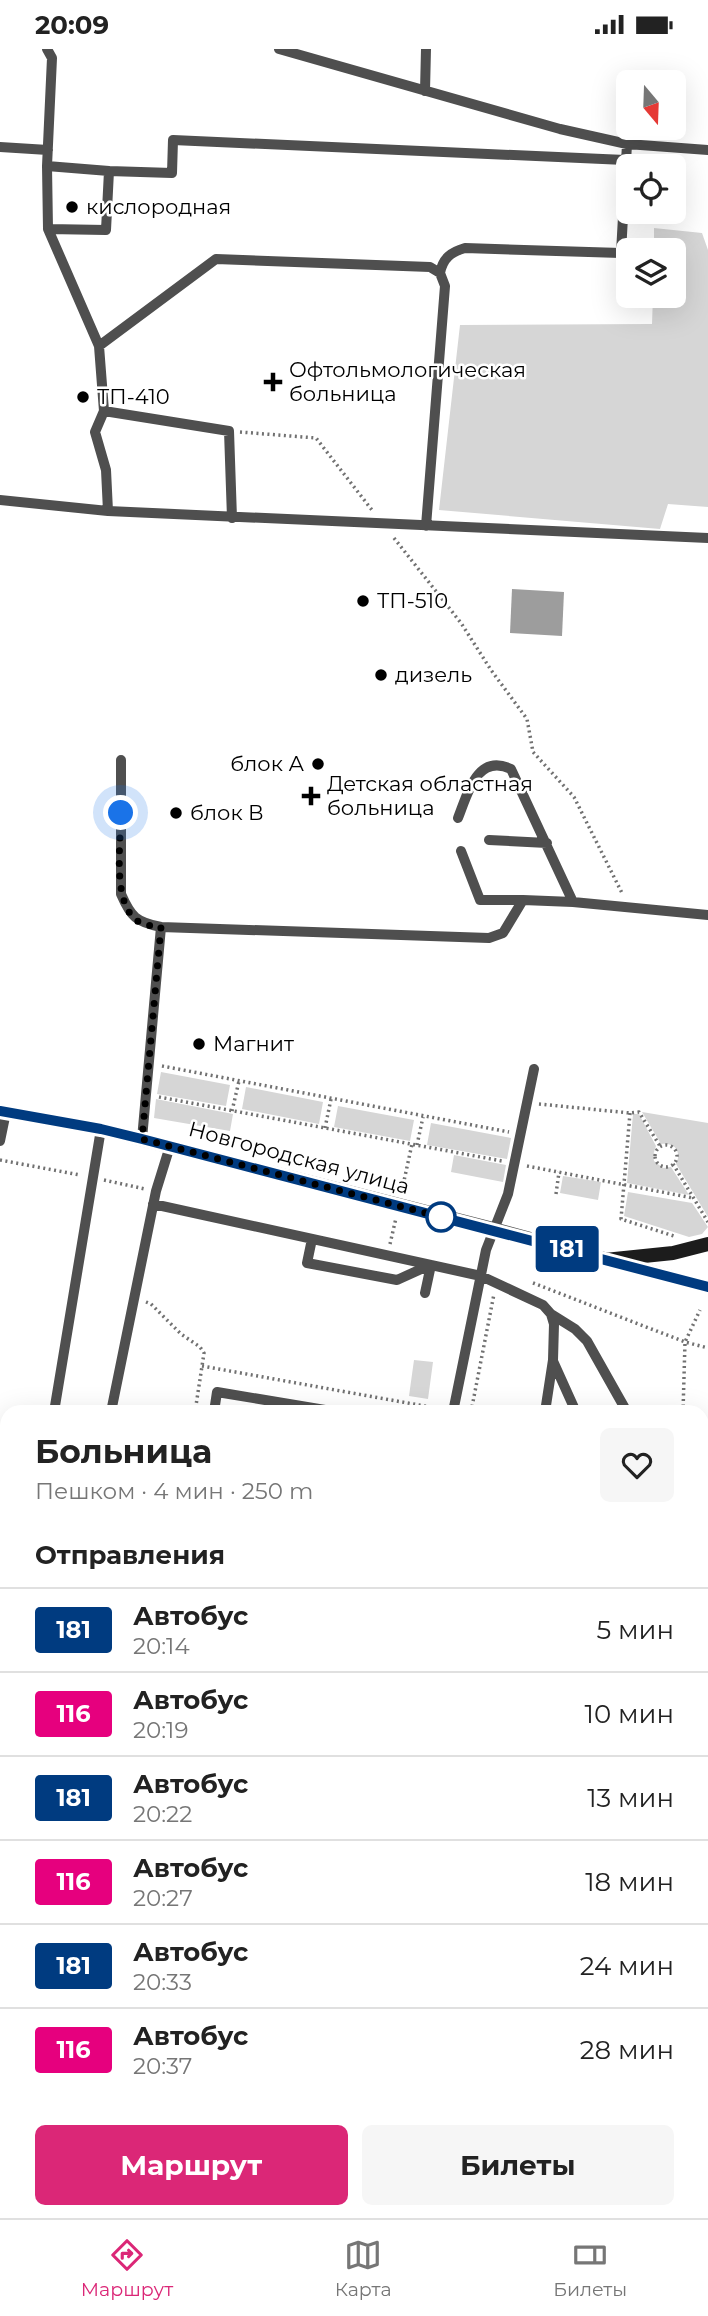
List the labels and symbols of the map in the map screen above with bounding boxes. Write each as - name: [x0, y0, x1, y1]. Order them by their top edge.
- north arrow: [616, 70, 686, 140]
- place label: кислородная: [86, 194, 231, 219]
- marker: кислородная: [64, 199, 80, 215]
- place label: Офтольмологическая больница: [289, 357, 526, 406]
- marker: Офтольмологическая больница: [263, 372, 283, 392]
- place label: ТП-410: [97, 384, 170, 409]
- marker: ТП-410: [75, 389, 91, 405]
- place label: ТП-510: [377, 588, 448, 613]
- marker: ТП-510: [355, 593, 371, 609]
- place label: дизель: [395, 662, 472, 687]
- marker: дизель: [373, 667, 389, 683]
- place label: блок А: [230, 751, 304, 776]
- marker: блок А: [310, 756, 326, 772]
- place label: Детская областная больница: [327, 771, 533, 820]
- marker: Детская областная больница: [301, 786, 321, 806]
- your location: [103, 795, 138, 830]
- place label: блок В: [190, 800, 264, 825]
- marker: блок В: [168, 805, 184, 821]
- place label: Магнит: [213, 1031, 294, 1056]
- marker: Магнит: [191, 1036, 207, 1052]
- street label: Новгородская улица: [186, 1116, 412, 1199]
- unlabelled marker: [426, 1202, 456, 1232]
- line badge: 181: [527, 1226, 607, 1272]

